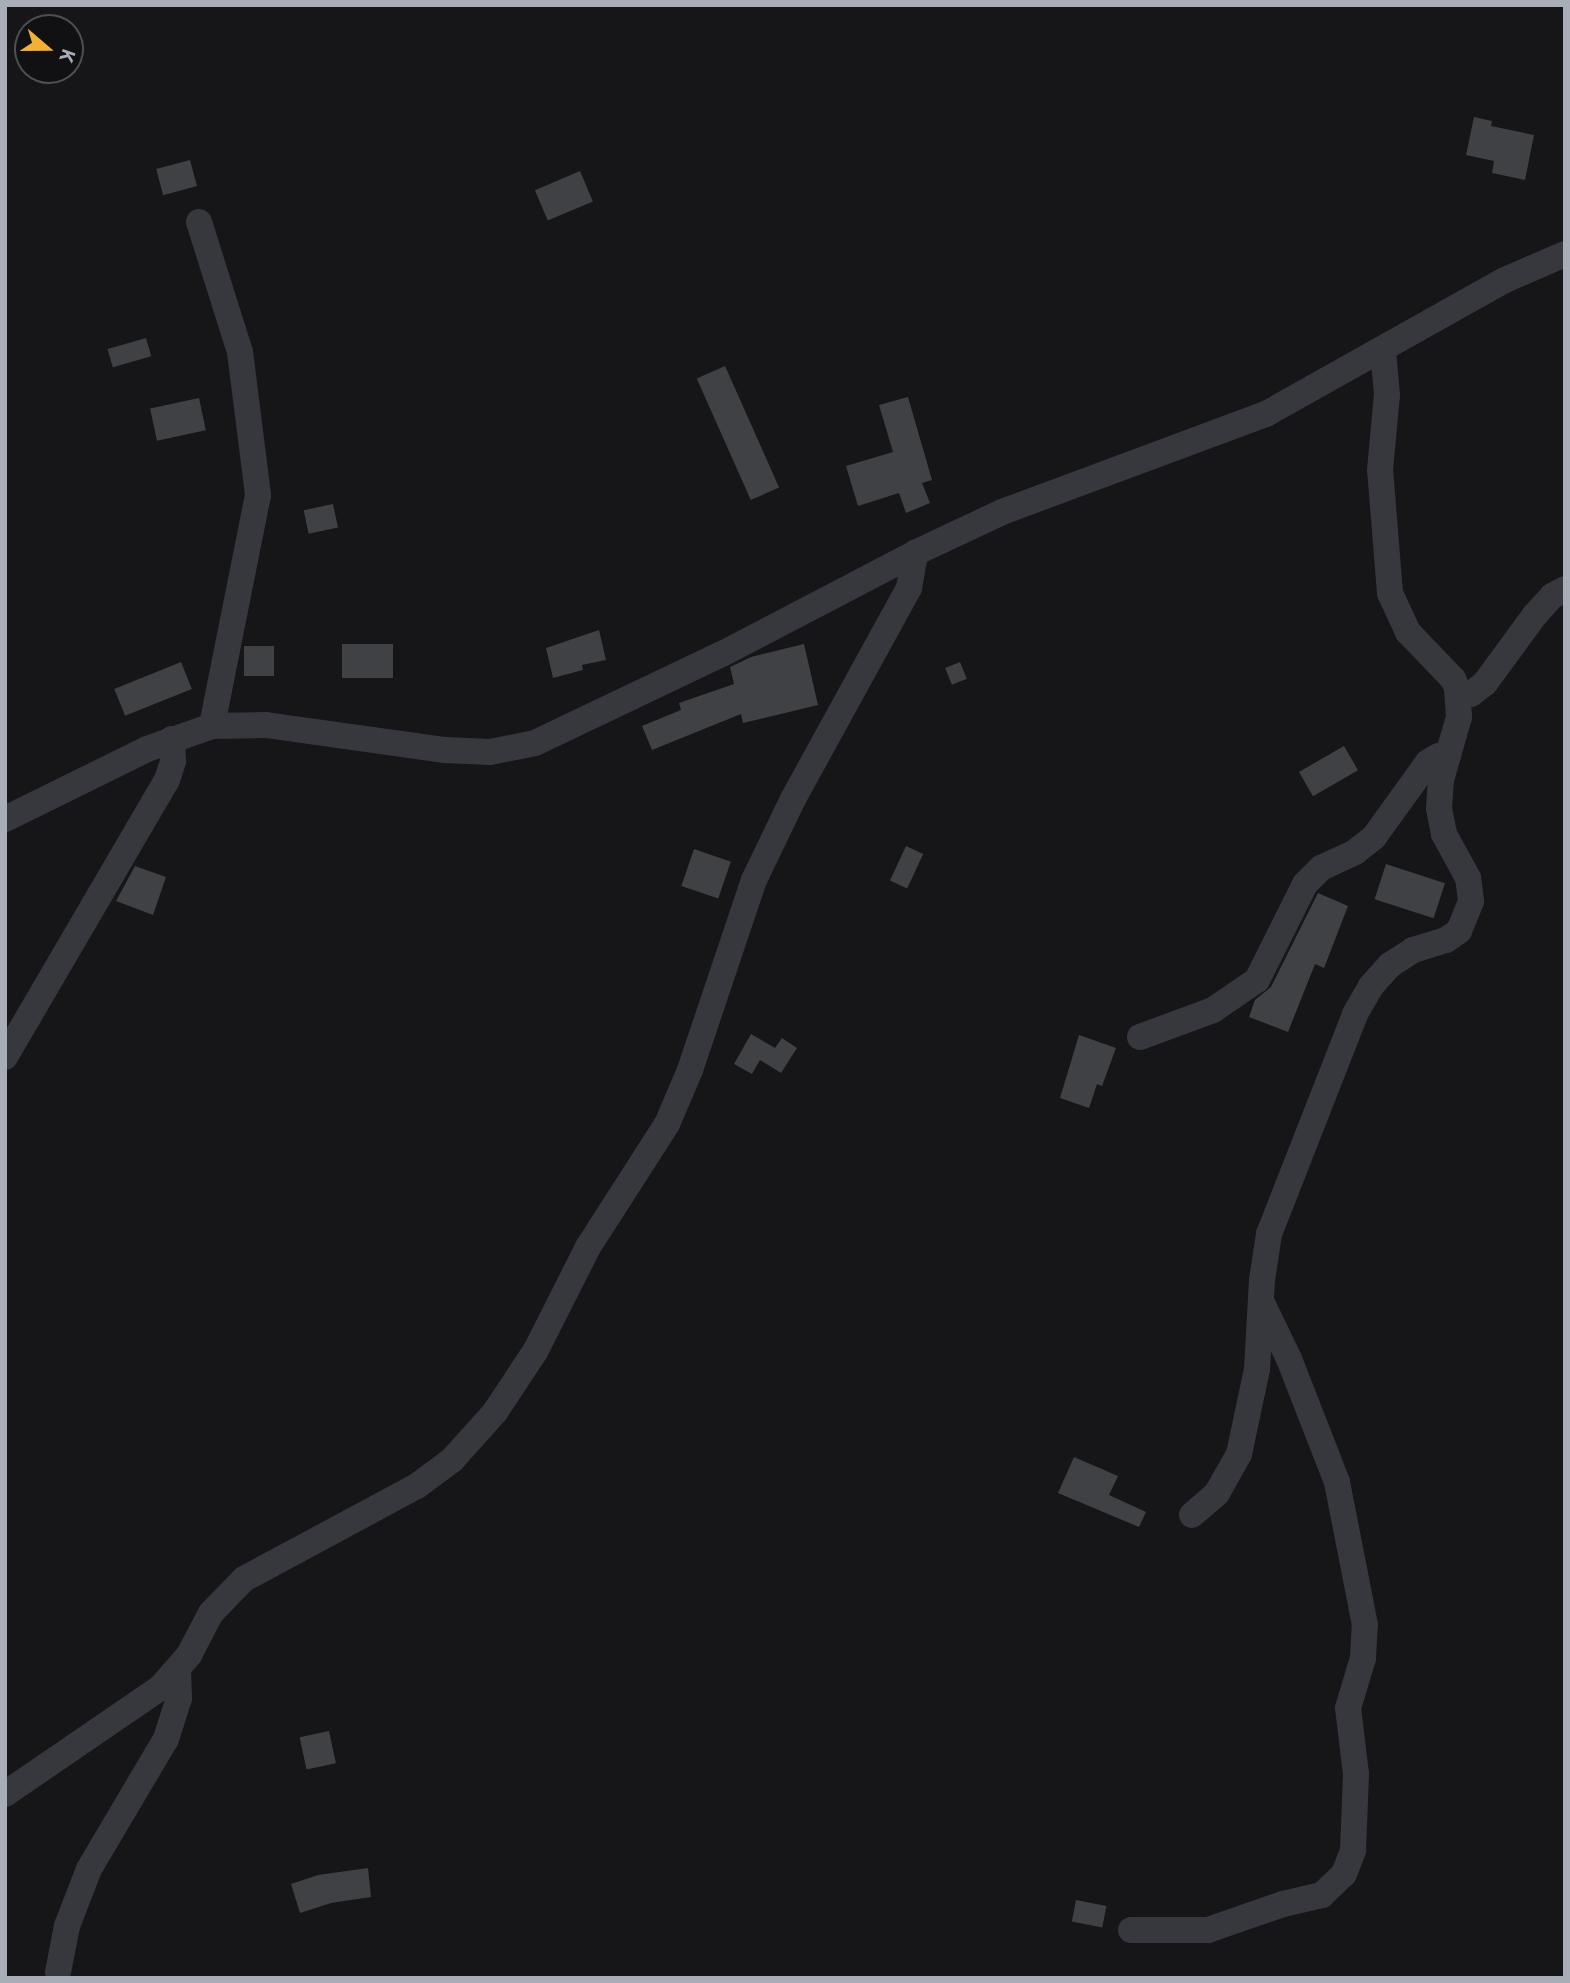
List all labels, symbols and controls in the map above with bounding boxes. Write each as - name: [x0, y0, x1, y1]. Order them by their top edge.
- north arrow: [14, 14, 84, 84]
- text: K: [54, 46, 80, 65]

